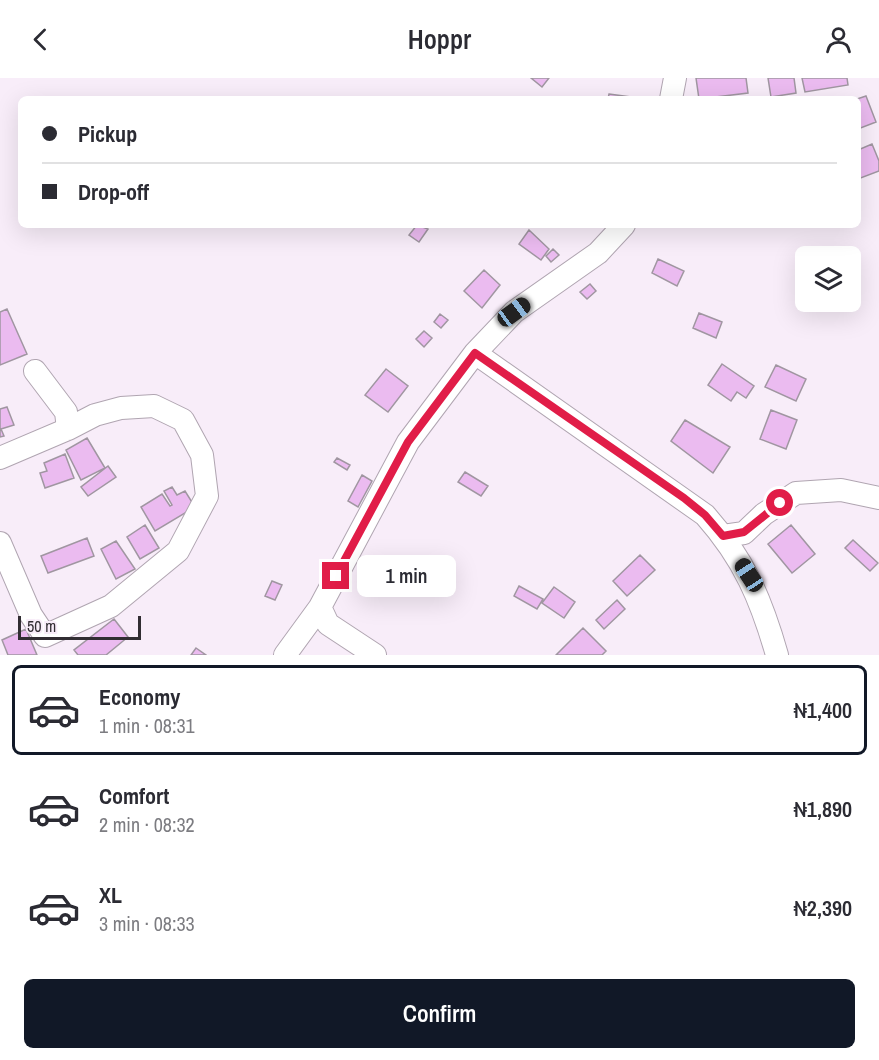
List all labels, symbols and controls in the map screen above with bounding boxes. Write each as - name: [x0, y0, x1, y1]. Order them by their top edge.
- text: Hoppr: [408, 21, 471, 57]
- icon: back: [24, 23, 57, 56]
- icon: person: [822, 23, 855, 56]
- text: Pickup: [78, 119, 137, 149]
- text: Drop-off: [78, 177, 149, 207]
- map controls: [795, 246, 861, 312]
- button: layers: [795, 246, 861, 312]
- car: [494, 294, 534, 330]
- route start: [766, 489, 793, 516]
- callout: 1 min: [357, 555, 456, 597]
- car: [732, 555, 766, 595]
- route end: [322, 562, 349, 589]
- text: 1 min: [385, 562, 428, 589]
- scale bar: [18, 613, 141, 640]
- text: 50 m: [27, 615, 56, 637]
- text: Economy: [99, 682, 180, 712]
- icon: car: [27, 683, 81, 737]
- text: ₦1,400: [794, 695, 852, 725]
- text: 1 min · 08:31: [99, 712, 195, 739]
- text: Comfort: [99, 781, 169, 811]
- icon: car: [27, 782, 81, 836]
- text: ₦1,890: [794, 794, 852, 824]
- text: 2 min · 08:32: [99, 811, 195, 838]
- text: XL: [99, 880, 122, 910]
- icon: car: [27, 881, 81, 935]
- text: ₦2,390: [794, 893, 852, 923]
- text: 3 min · 08:33: [99, 910, 195, 937]
- button: Confirm: [24, 979, 855, 1048]

